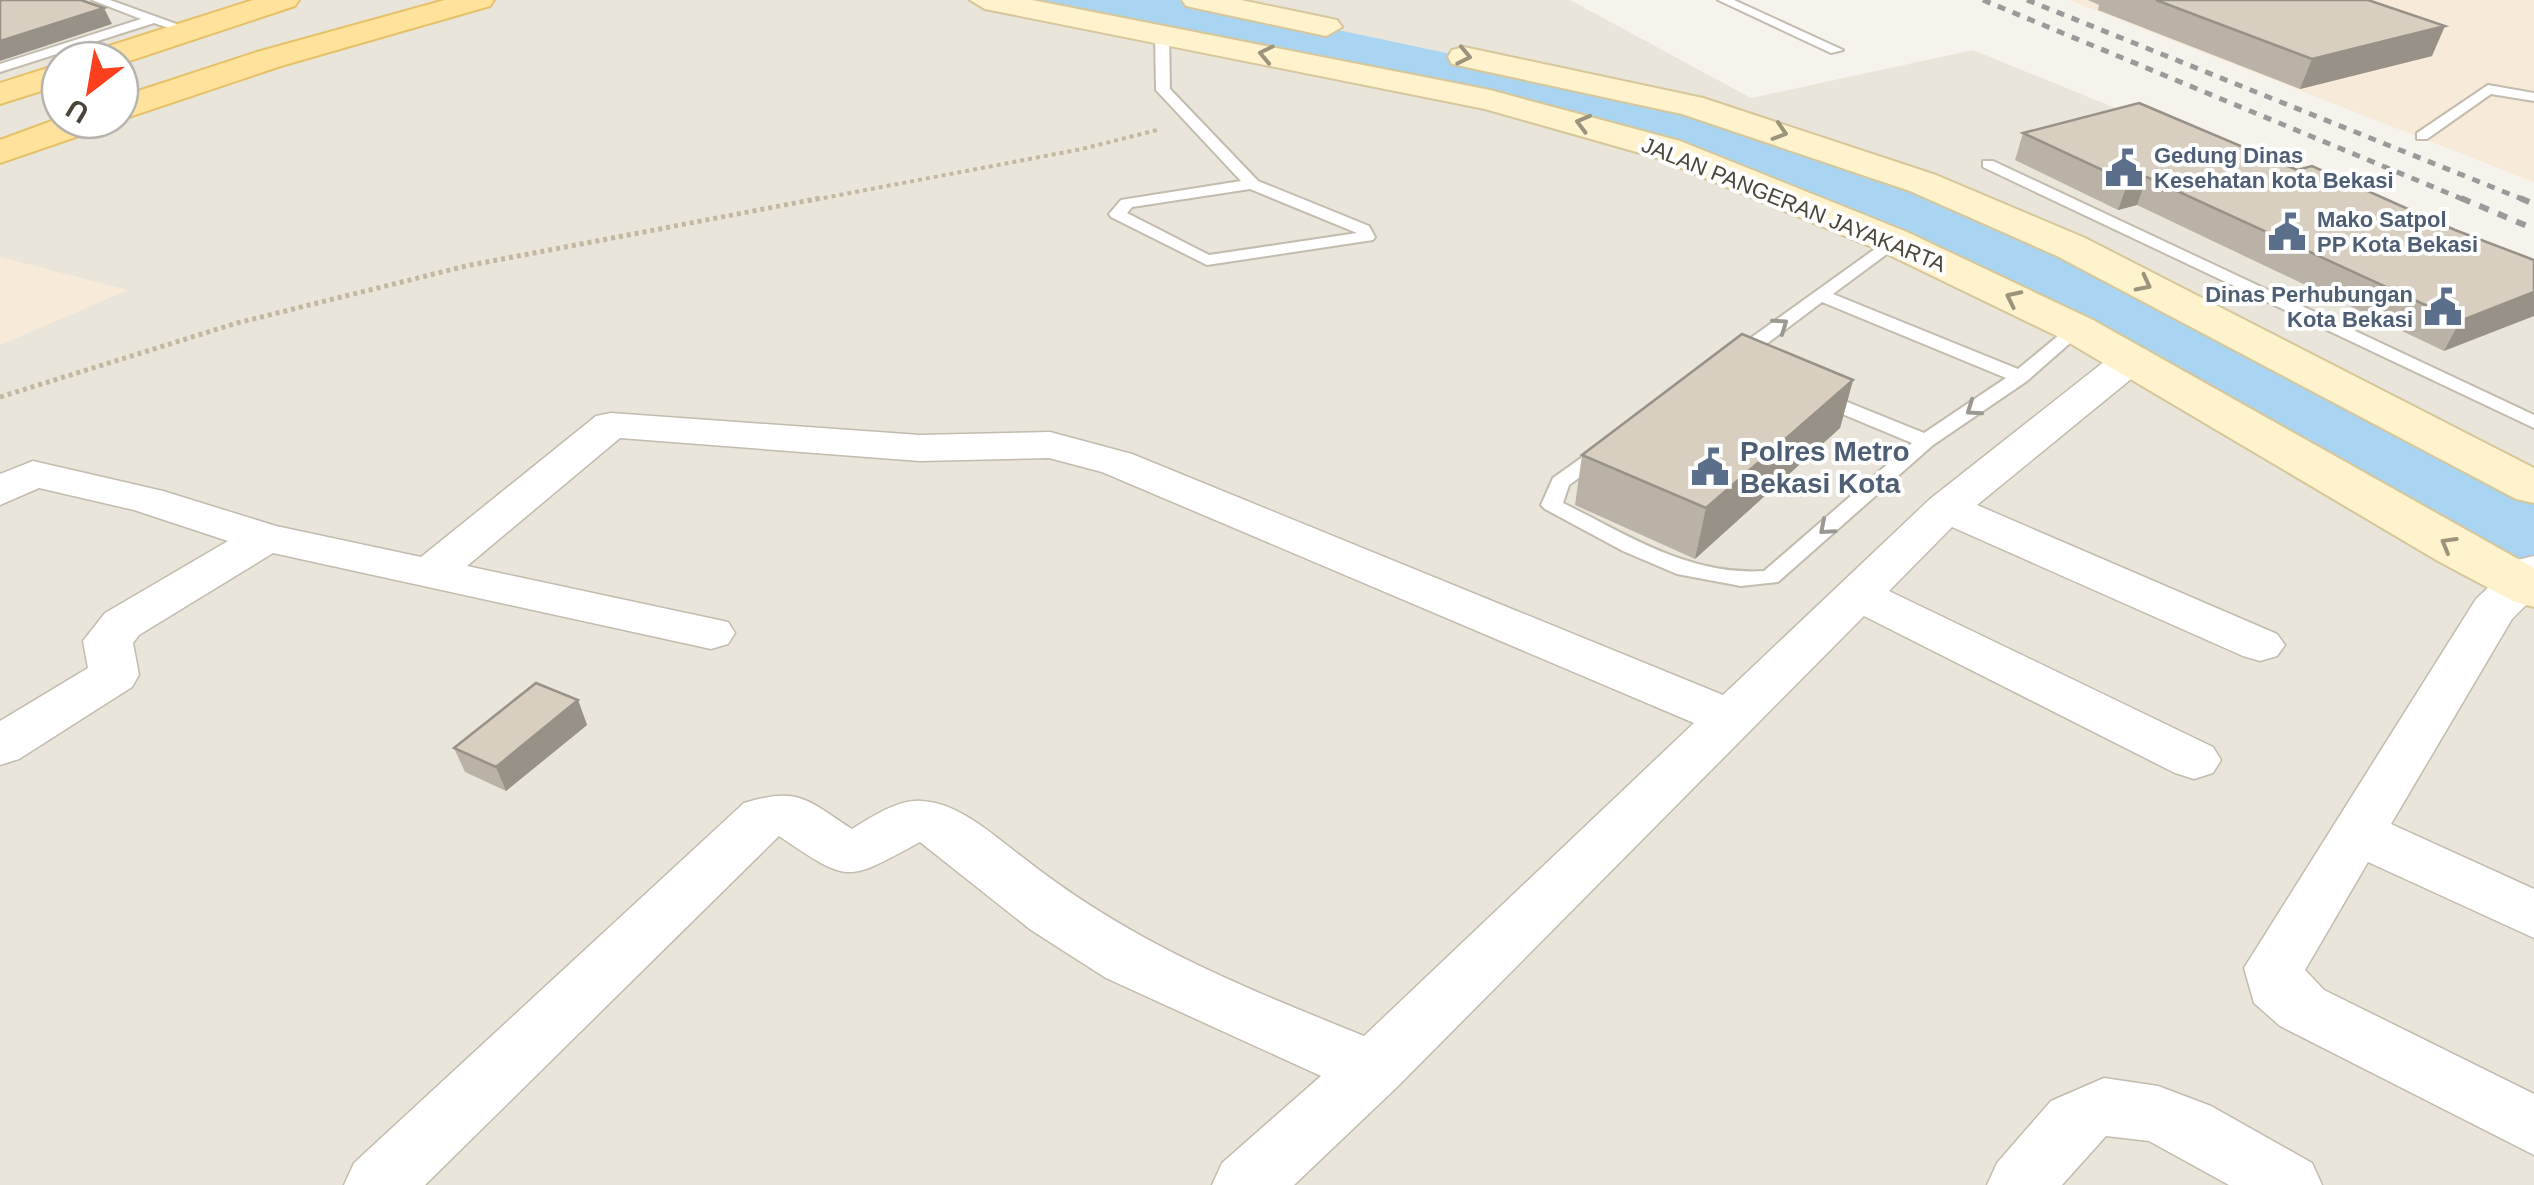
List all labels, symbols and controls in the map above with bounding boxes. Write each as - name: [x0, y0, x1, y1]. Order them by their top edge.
- north arrow: [40, 40, 140, 140]
- one-way arrow: [1257, 44, 1274, 65]
- one-way arrow: [1455, 45, 1472, 66]
- text: U: [61, 93, 94, 129]
- one-way arrow: [1575, 113, 1592, 134]
- one-way arrow: [1770, 120, 1787, 140]
- street label: JALAN PANGERAN JAYAKARTA: [1638, 132, 1950, 277]
- place label: Gedung Dinas Kesehatan kota Bekasi: [2154, 143, 2394, 193]
- public building icon: Gedung Dinas Kesehatan kota Bekasi: [2103, 147, 2145, 189]
- place label: Mako Satpol PP Kota Bekasi: [2317, 207, 2478, 257]
- public building icon: Mako Satpol PP Kota Bekasi: [2266, 211, 2308, 253]
- one-way arrow: [2133, 272, 2151, 291]
- place label: Dinas Perhubungan Kota Bekasi: [2205, 282, 2413, 332]
- public building icon: Dinas Perhubungan Kota Bekasi: [2422, 286, 2464, 328]
- one-way arrow: [2006, 290, 2024, 310]
- one-way arrow: [1769, 319, 1788, 338]
- one-way arrow: [1966, 397, 1984, 415]
- place label: Polres Metro Bekasi Kota: [1740, 436, 1910, 499]
- public building icon: Polres Metro Bekasi Kota: [1689, 446, 1731, 488]
- one-way arrow: [1819, 517, 1838, 535]
- one-way arrow: [2441, 537, 2459, 557]

